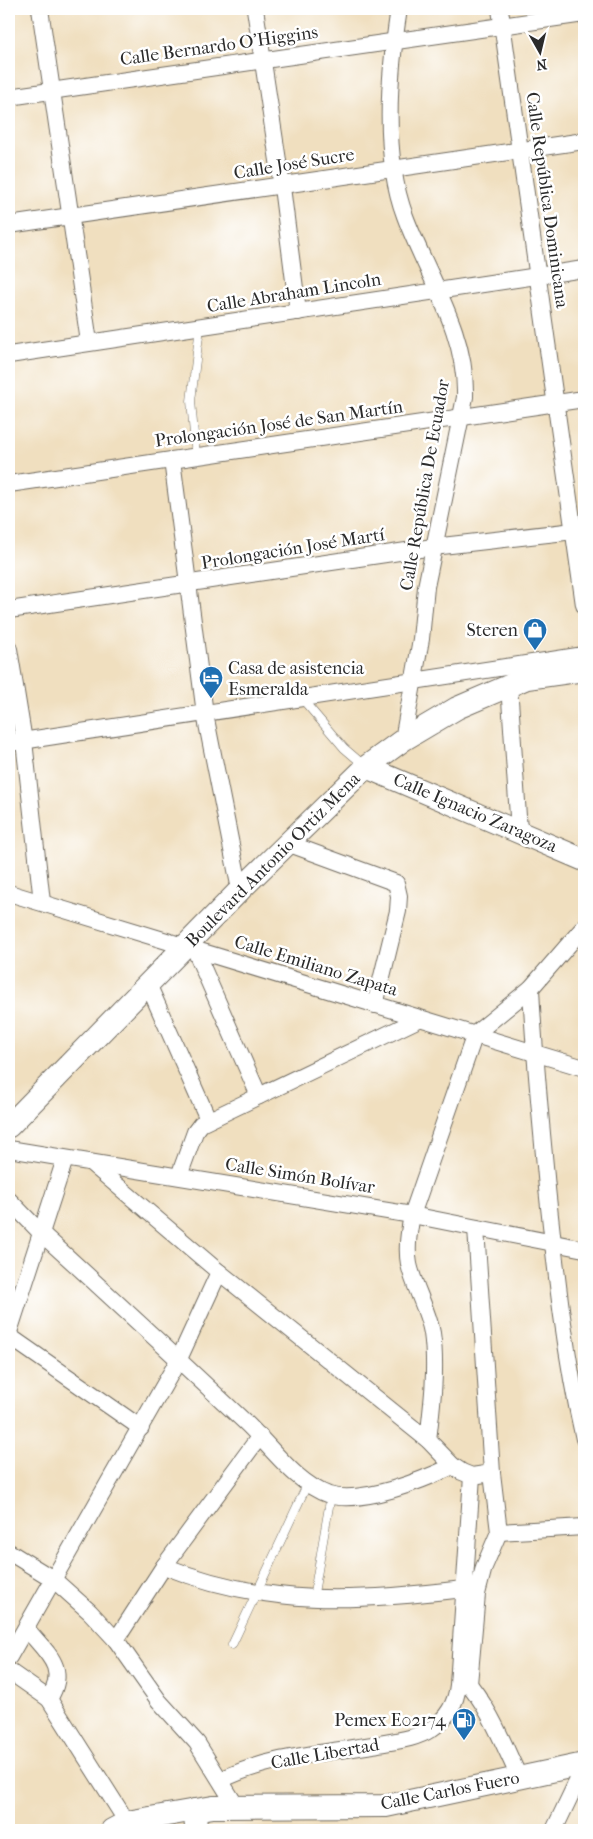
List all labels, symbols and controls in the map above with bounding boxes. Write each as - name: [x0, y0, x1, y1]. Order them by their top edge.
- street label: Calle Bernardo O'Higgins: [119, 22, 320, 70]
- north arrow: [516, 28, 566, 78]
- text: N: [535, 55, 548, 74]
- street label: Calle República Dominicana: [521, 91, 573, 310]
- street label: Calle José Sucre: [232, 144, 356, 184]
- street label: Calle Abraham Lincoln: [205, 269, 383, 317]
- street label: Calle República De Ecuador: [396, 377, 454, 592]
- street label: Prolongación José de San Martín: [154, 396, 405, 452]
- street label: Prolongación José Martí: [200, 524, 387, 574]
- shop icon: Steren: [522, 617, 548, 651]
- place label: Steren: [466, 620, 519, 641]
- place label: Casa de asistencia Esmeralda: [228, 658, 365, 700]
- hotel icon: Casa de asistencia Esmeralda: [198, 665, 224, 699]
- street label: Boulevard Antonio Ortiz Mena: [181, 768, 365, 952]
- street label: Calle Ignacio Zaragoza: [390, 769, 561, 857]
- street label: Calle Emiliano Zapata: [232, 931, 401, 1001]
- street label: Calle Simón Bolívar: [224, 1154, 377, 1198]
- fuel station icon: Pemex E02174: [451, 1707, 477, 1741]
- place label: Pemex E02174: [334, 1710, 446, 1731]
- street label: Calle Libertad: [269, 1734, 381, 1774]
- street label: Calle Carlos Fuero: [379, 1767, 521, 1815]

